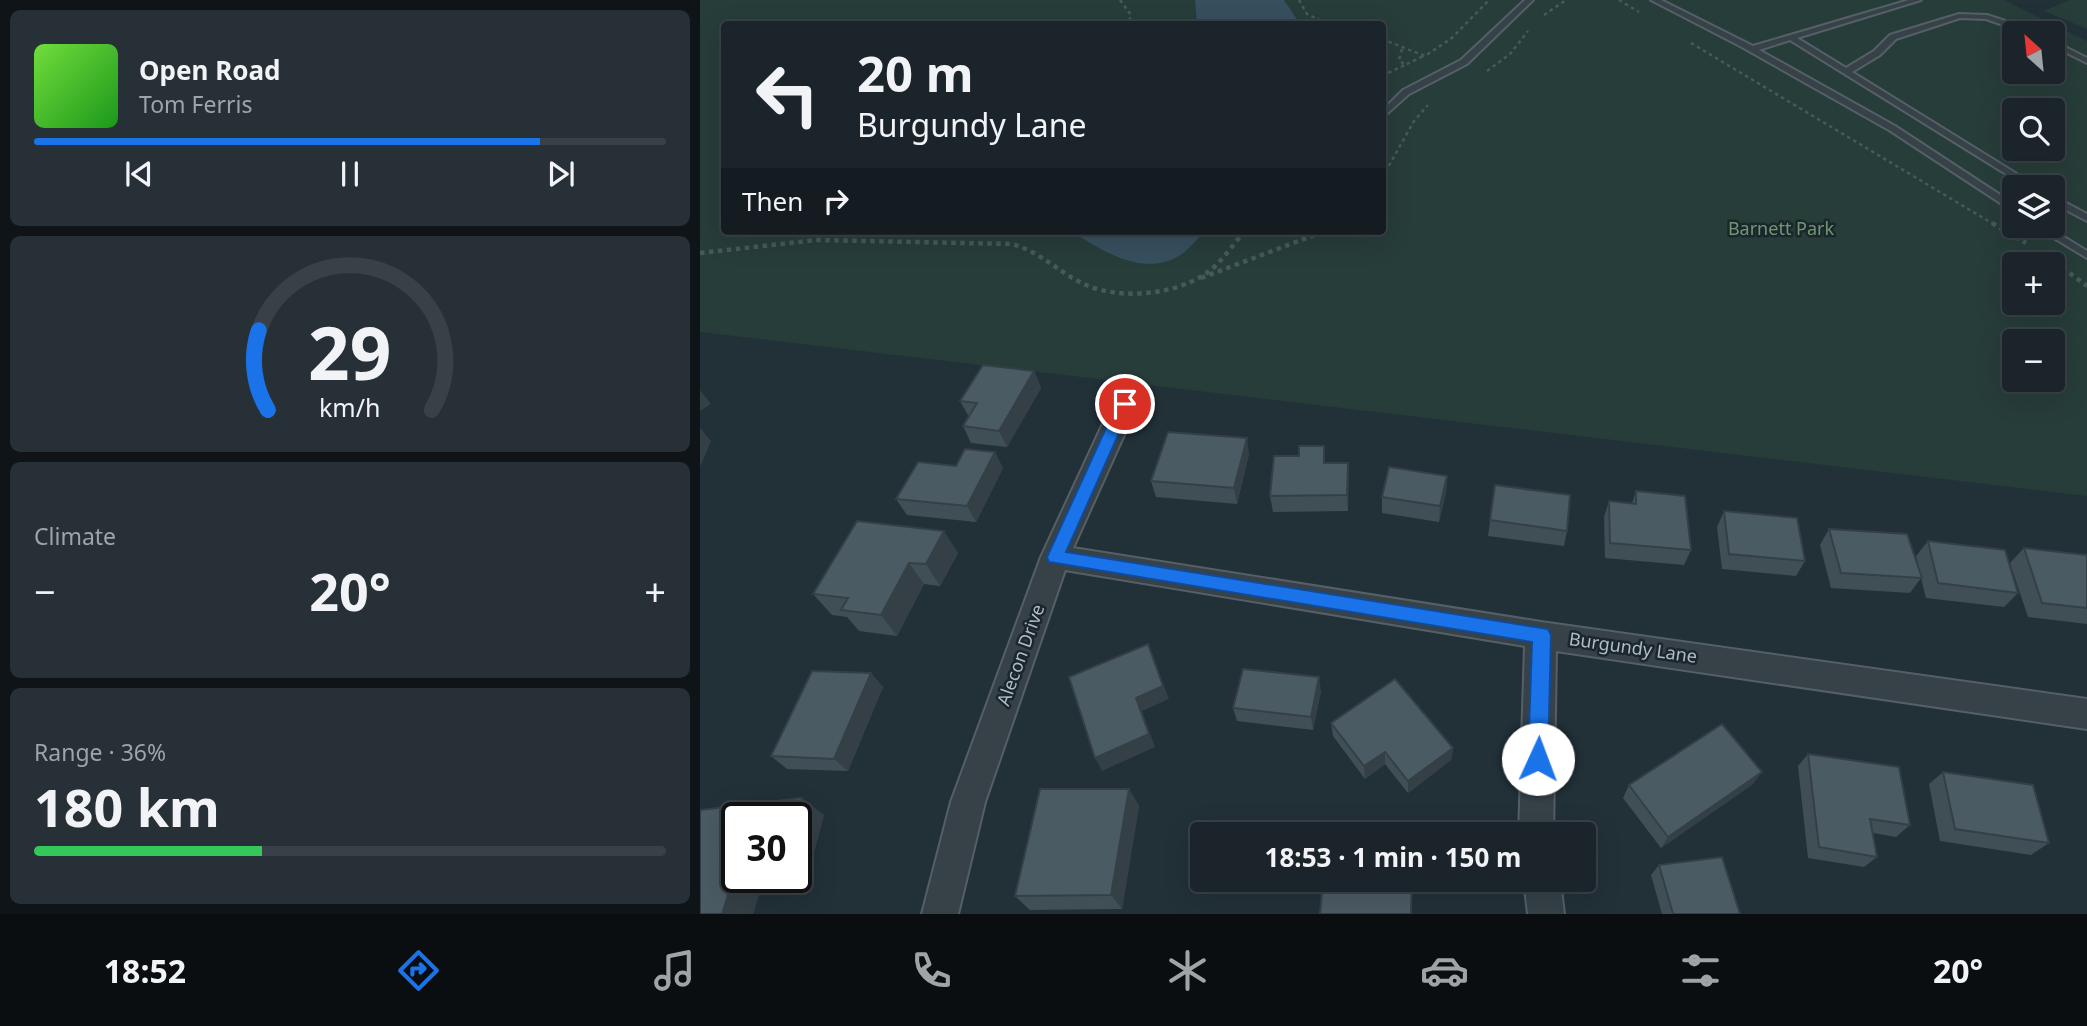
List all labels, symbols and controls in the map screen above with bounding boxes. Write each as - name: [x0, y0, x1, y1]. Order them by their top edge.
- north arrow: [2002, 21, 2065, 84]
- map controls: [2002, 21, 2065, 392]
- text: 20 m: [857, 40, 974, 106]
- icon: left: [742, 49, 833, 140]
- text: Open Road: [139, 52, 281, 88]
- text: Tom Ferris: [139, 88, 252, 120]
- button: search: [2002, 98, 2065, 161]
- text: Burgundy Lane: [857, 103, 1087, 146]
- icon: previous: [120, 155, 158, 193]
- icon: pause: [331, 155, 369, 193]
- icon: next: [542, 155, 580, 193]
- button: layers: [2002, 175, 2065, 238]
- icon: right: [817, 182, 855, 220]
- text: Then: [742, 183, 803, 219]
- park label: Barnett Park: [1728, 216, 1834, 240]
- button: +: [2002, 252, 2065, 315]
- text: 29: [308, 302, 392, 401]
- button: −: [2002, 329, 2065, 392]
- pin: [1095, 374, 1155, 434]
- icon: arrive: [1106, 385, 1144, 423]
- text: km/h: [319, 390, 381, 424]
- text: Climate: [34, 520, 116, 552]
- text: 20°: [309, 555, 391, 626]
- text: −: [34, 565, 56, 617]
- text: +: [644, 565, 666, 617]
- street label: Alecon Drive: [991, 601, 1049, 709]
- street label: Burgundy Lane: [1568, 626, 1699, 668]
- position arrow: [1501, 722, 1575, 796]
- text: Range · 36%: [34, 736, 166, 768]
- text: 180 km: [34, 771, 220, 842]
- speed limit sign: 30: [721, 802, 812, 893]
- text: 18:53 · 1 min · 150 m: [1265, 839, 1521, 875]
- icon: directions: [394, 946, 443, 995]
- icon: music: [650, 946, 699, 995]
- icon: phone: [907, 946, 956, 995]
- icon: climate: [1163, 946, 1212, 995]
- icon: car: [1420, 946, 1469, 995]
- icon: filters: [1676, 946, 1725, 995]
- text: 18:52: [104, 949, 186, 992]
- text: 20°: [1933, 949, 1983, 992]

